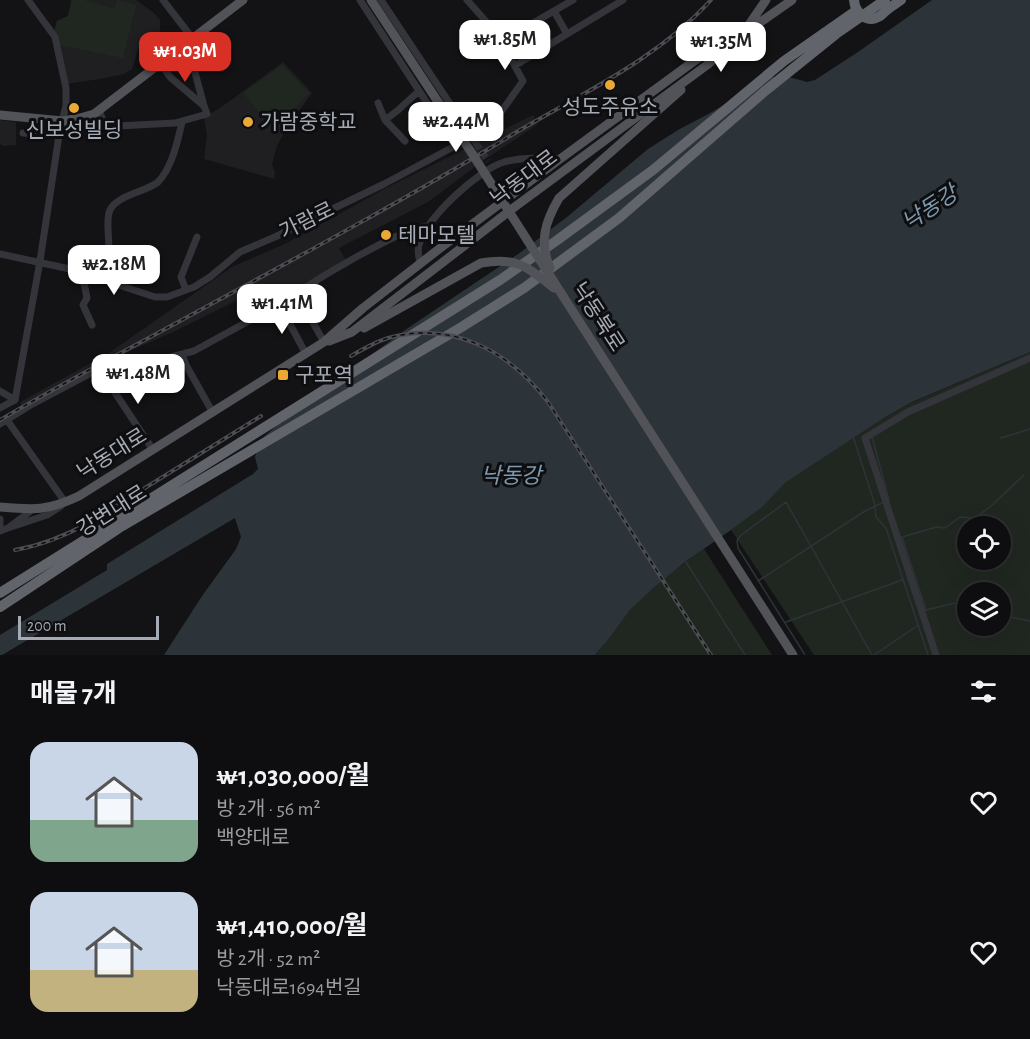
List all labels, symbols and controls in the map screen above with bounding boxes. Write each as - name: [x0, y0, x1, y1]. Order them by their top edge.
- pin: ₩1.85M: [456, 20, 554, 71]
- pin: ₩1.35M: [672, 22, 770, 73]
- text: ₩1.85M: [473, 29, 537, 49]
- text: ₩1.35M: [690, 31, 752, 51]
- pin: ₩1.03M: [136, 32, 234, 83]
- text: ₩1.03M: [153, 41, 217, 61]
- marker: 성도주유소: [603, 78, 617, 92]
- place label: 성도주유소: [562, 96, 658, 118]
- marker: 신보성빌딩: [67, 101, 81, 115]
- pin: ₩2.44M: [407, 102, 505, 153]
- place label: 가람중학교: [260, 111, 357, 133]
- text: ₩2.44M: [422, 111, 490, 131]
- marker: 가람중학교: [241, 115, 255, 129]
- place label: 신보성빌딩: [26, 119, 122, 141]
- street label: 낙동대로: [486, 146, 561, 210]
- water label: 낙동강: [898, 180, 964, 234]
- street label: 가람로: [276, 198, 338, 243]
- place label: 테마모텔: [398, 224, 475, 246]
- marker: 테마모텔: [379, 228, 393, 242]
- pin: ₩2.18M: [65, 245, 163, 296]
- text: ₩2.18M: [82, 254, 146, 274]
- street label: 낙동북로: [568, 278, 629, 355]
- pin: ₩1.41M: [233, 284, 331, 335]
- text: ₩1.41M: [251, 293, 313, 313]
- pin: ₩1.48M: [89, 354, 187, 405]
- text: ₩1.48M: [106, 363, 170, 383]
- place label: 구포역: [295, 364, 353, 386]
- marker: 구포역: [276, 368, 290, 382]
- street label: 낙동대로: [73, 424, 150, 483]
- water label: 낙동강: [481, 464, 544, 487]
- street label: 강변대로: [73, 481, 150, 540]
- map controls: [957, 516, 1011, 636]
- button: locate: [957, 516, 1011, 570]
- button: layers: [957, 582, 1011, 636]
- scale bar: [18, 613, 159, 640]
- text: 200 m: [27, 618, 67, 634]
- icon: filters: [967, 675, 1000, 708]
- text: 매물 7개: [30, 681, 117, 707]
- text: ₩1,030,000/월: [216, 763, 370, 789]
- icon: home: [78, 766, 150, 838]
- icon: heart: [967, 786, 1000, 819]
- text: 방 2개 · 56 m²: [216, 799, 320, 819]
- text: 백양대로: [216, 828, 290, 848]
- text: ₩1,410,000/월: [216, 913, 368, 939]
- icon: home: [78, 916, 150, 988]
- icon: heart: [967, 936, 1000, 969]
- text: 방 2개 · 52 m²: [216, 949, 320, 969]
- text: 낙동대로1694번길: [216, 978, 362, 998]

